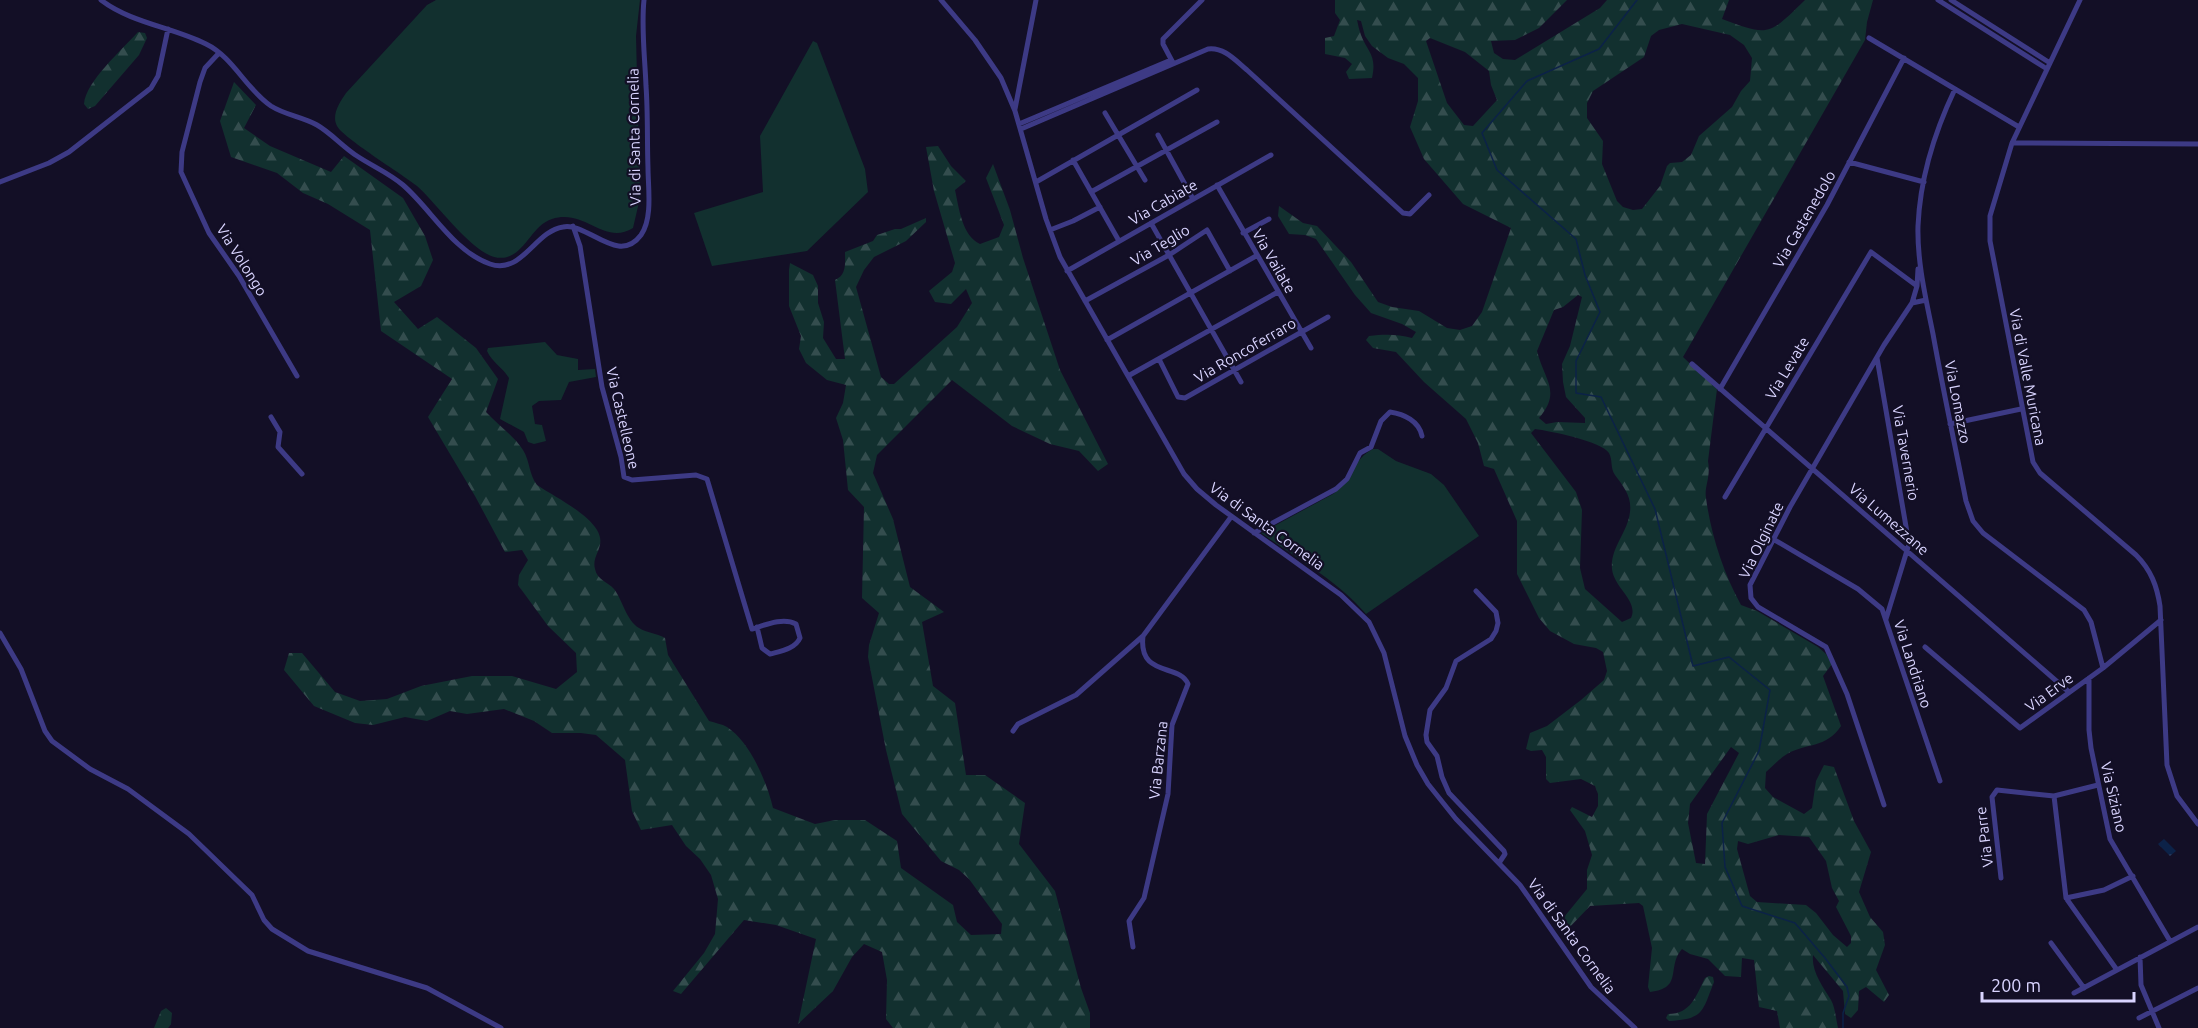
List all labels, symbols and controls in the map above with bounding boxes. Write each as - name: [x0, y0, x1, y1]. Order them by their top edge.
- street label: Via di Santa Cornelia: [624, 68, 644, 206]
- street label: Via Castenedolo: [1769, 167, 1839, 271]
- street label: Via Cabiate: [1126, 176, 1200, 228]
- street label: Via Volongo: [213, 221, 271, 299]
- street label: Via Teglio: [1127, 221, 1193, 269]
- street label: Via Vailate: [1249, 226, 1299, 296]
- street label: Via di Valle Muricana: [2006, 307, 2050, 447]
- street label: Via Roncoferraro: [1191, 314, 1299, 386]
- street label: Via Levate: [1762, 334, 1812, 402]
- street label: Via Lomazzo: [1942, 359, 1974, 445]
- street label: Via Castelleone: [603, 365, 643, 471]
- street label: Via Tavernerio: [1889, 404, 1923, 502]
- street label: Via di Santa Cornelia: [1206, 479, 1328, 573]
- street label: Via Lumezzane: [1845, 480, 1933, 558]
- street label: Via Olginate: [1735, 499, 1787, 581]
- street label: Via Landriano: [1891, 618, 1935, 710]
- street label: Via Erve: [2022, 669, 2076, 715]
- street label: Via Barzana: [1145, 720, 1171, 800]
- street label: Via Siziano: [2098, 760, 2130, 834]
- street label: Via Parre: [1972, 806, 1996, 868]
- street label: Via di Santa Cornelia: [1525, 875, 1619, 997]
- scale bar: [1982, 965, 2134, 1003]
- text: 200 m: [1991, 975, 2041, 995]

